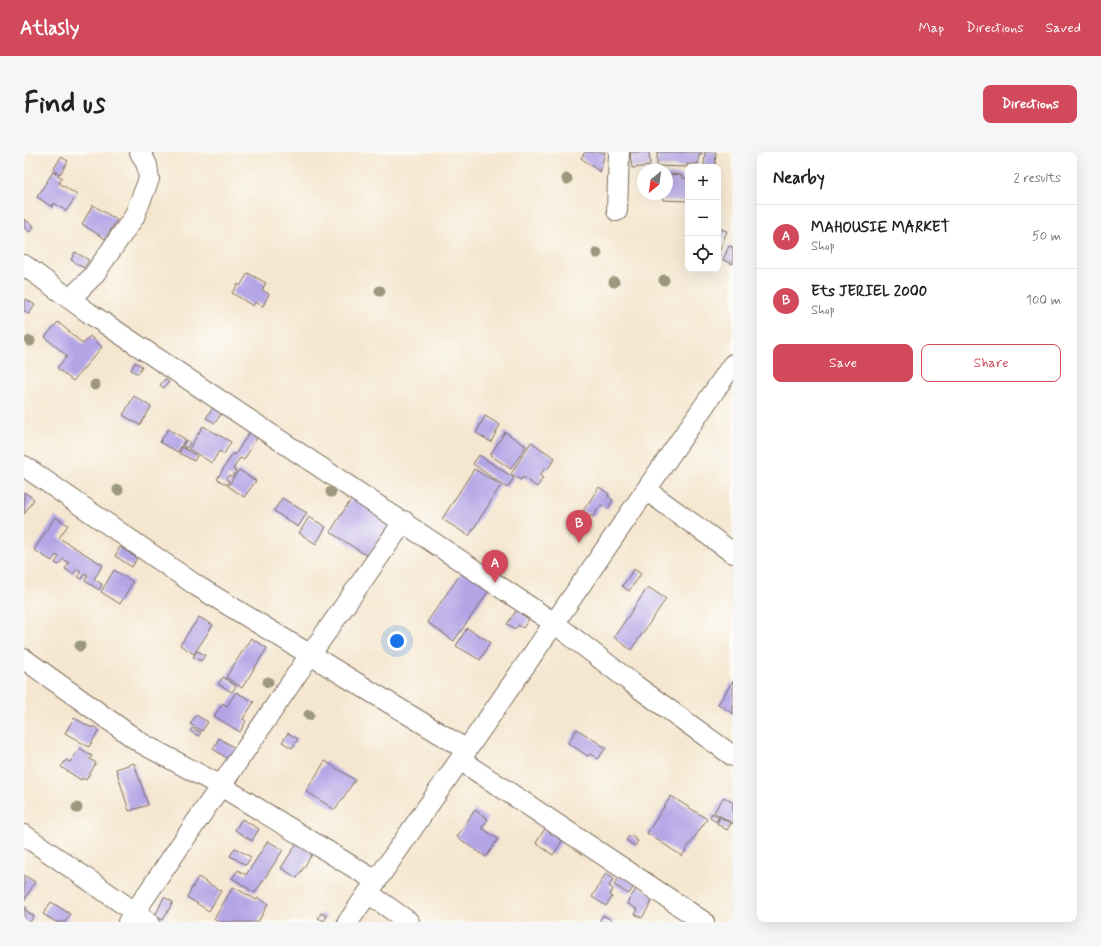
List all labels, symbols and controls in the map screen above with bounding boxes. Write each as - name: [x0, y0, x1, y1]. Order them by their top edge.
- text: Atlasly: [20, 16, 79, 41]
- text: Map: [918, 19, 944, 37]
- text: Directions: [966, 19, 1024, 37]
- text: Saved: [1046, 19, 1081, 37]
- button: Directions: [983, 85, 1077, 123]
- text: Find us: [24, 86, 105, 123]
- north arrow: [637, 164, 673, 200]
- map controls: [685, 164, 721, 272]
- button: +: [685, 164, 721, 200]
- text: Nearby: [773, 167, 825, 189]
- text: 2 results: [1014, 170, 1061, 187]
- button: −: [685, 200, 721, 236]
- text: MAHOUSIE MARKET: [811, 218, 949, 238]
- text: A: [782, 228, 790, 245]
- text: 50 m: [1032, 228, 1061, 245]
- button: locate: [685, 236, 721, 272]
- text: Shop: [811, 238, 835, 255]
- text: Ets JERIEL 2000: [811, 282, 927, 302]
- text: B: [782, 292, 790, 309]
- text: 100 m: [1026, 292, 1061, 309]
- text: Shop: [811, 302, 835, 319]
- button: Save: [773, 344, 913, 382]
- button: Share: [921, 344, 1061, 382]
- pin: B: [566, 510, 592, 543]
- pin: A: [482, 550, 508, 583]
- your location: [387, 631, 407, 651]

